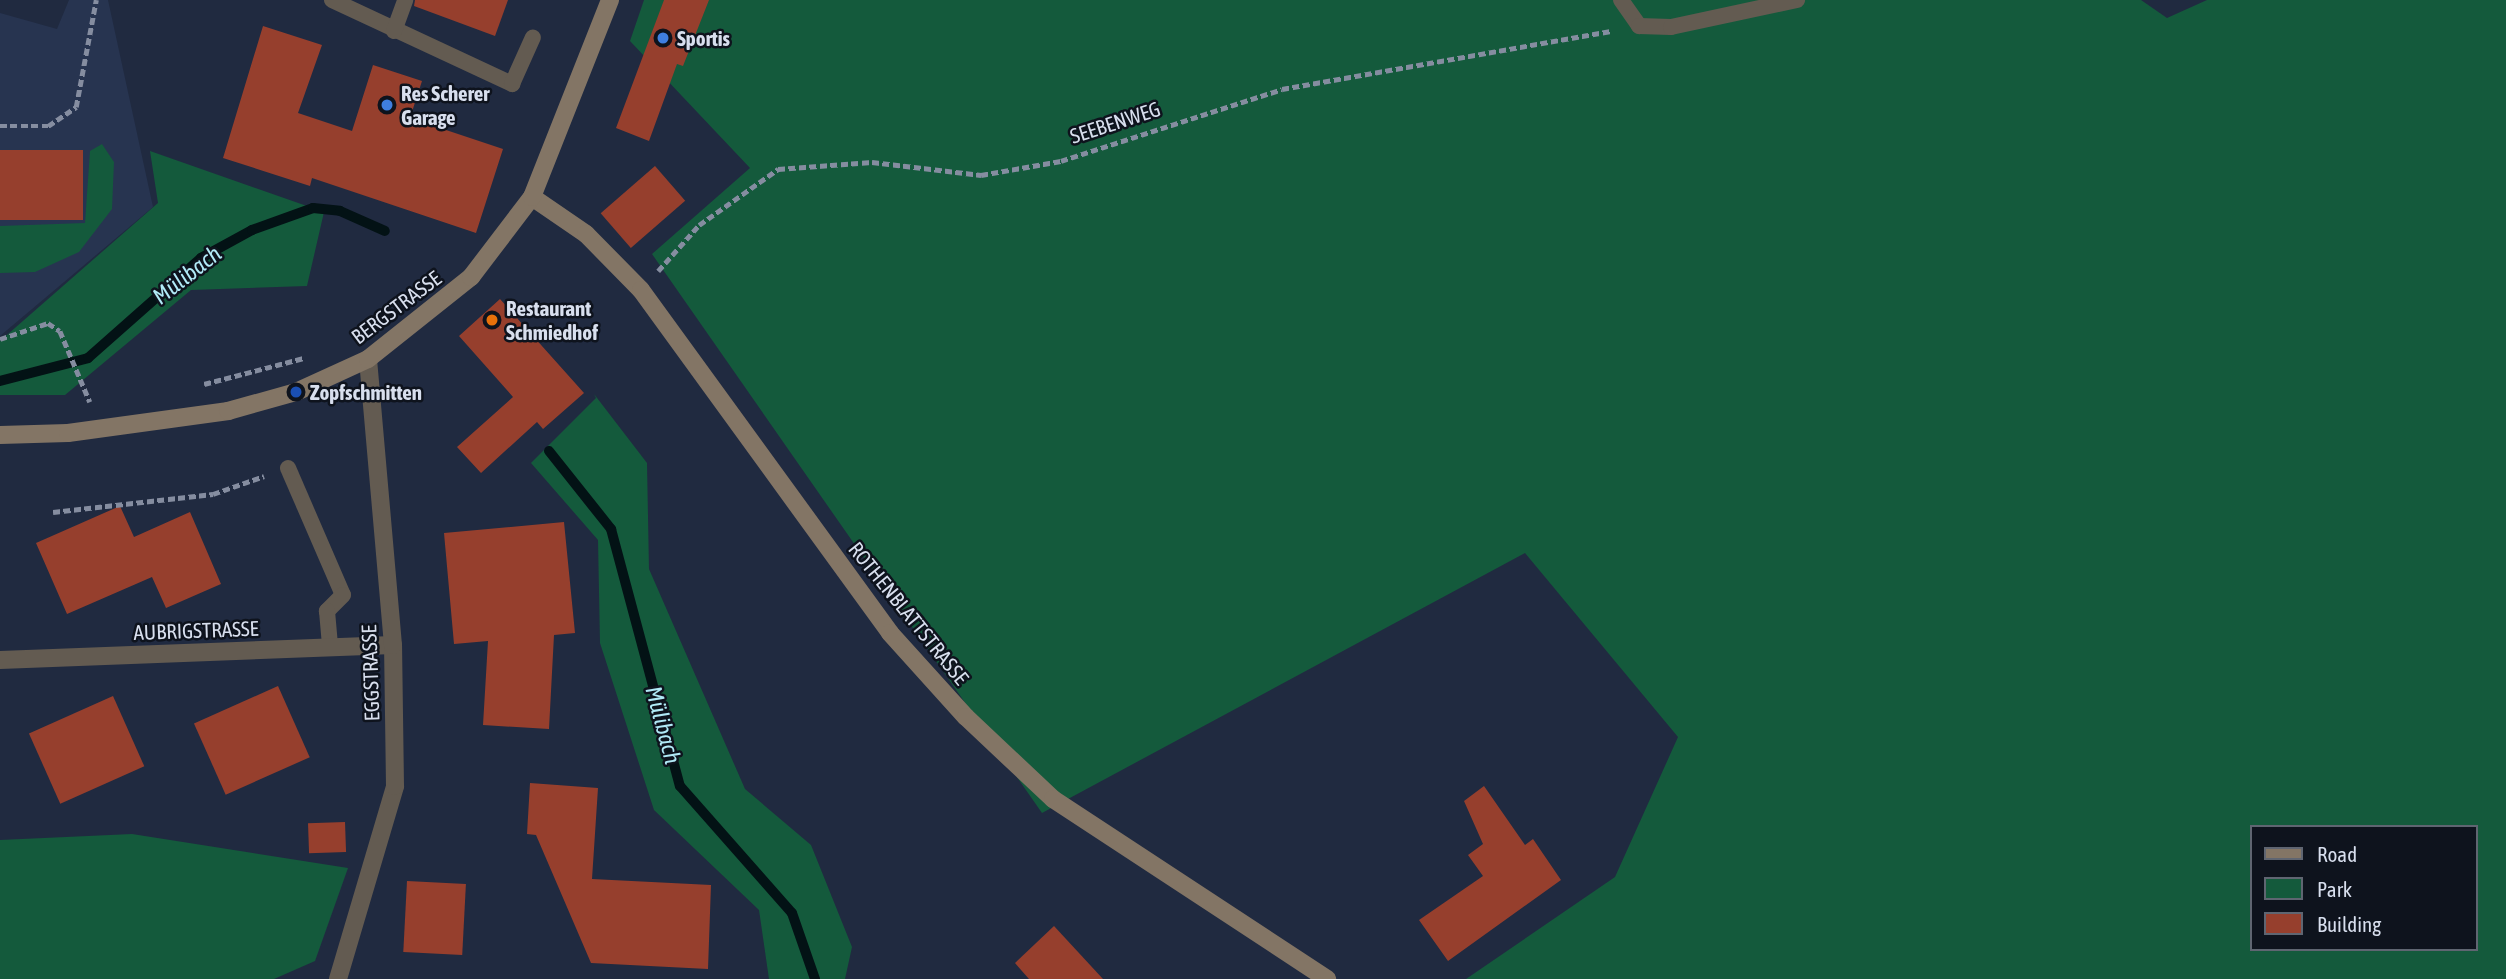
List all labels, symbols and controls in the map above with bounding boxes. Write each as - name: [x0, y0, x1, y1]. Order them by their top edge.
- place label: Sportis: [677, 25, 730, 51]
- marker: Sportis: [655, 30, 671, 46]
- place label: Res Scherer Garage: [401, 80, 490, 130]
- street label: SEEBENWEG: [1067, 96, 1163, 148]
- marker: Res Scherer Garage: [379, 97, 395, 113]
- water label: Mülibach: [147, 240, 227, 310]
- street label: BERGSTRASSE: [346, 265, 446, 349]
- place label: Restaurant Schmiedhof: [506, 295, 598, 345]
- marker: Restaurant Schmiedhof: [484, 312, 500, 328]
- place label: Zopfschmitten: [310, 379, 422, 405]
- marker: Zopfschmitten: [288, 384, 304, 400]
- street label: ROTHENBLATTSTRASSE: [844, 537, 974, 689]
- street label: AUBRIGSTRASSE: [133, 615, 259, 645]
- street label: EGGSTRASSE: [356, 624, 384, 722]
- water label: Mülibach: [639, 683, 687, 767]
- legend: [2250, 825, 2478, 951]
- text: Road: [2317, 842, 2357, 866]
- text: Park: [2317, 877, 2352, 901]
- text: Building: [2317, 912, 2381, 936]

